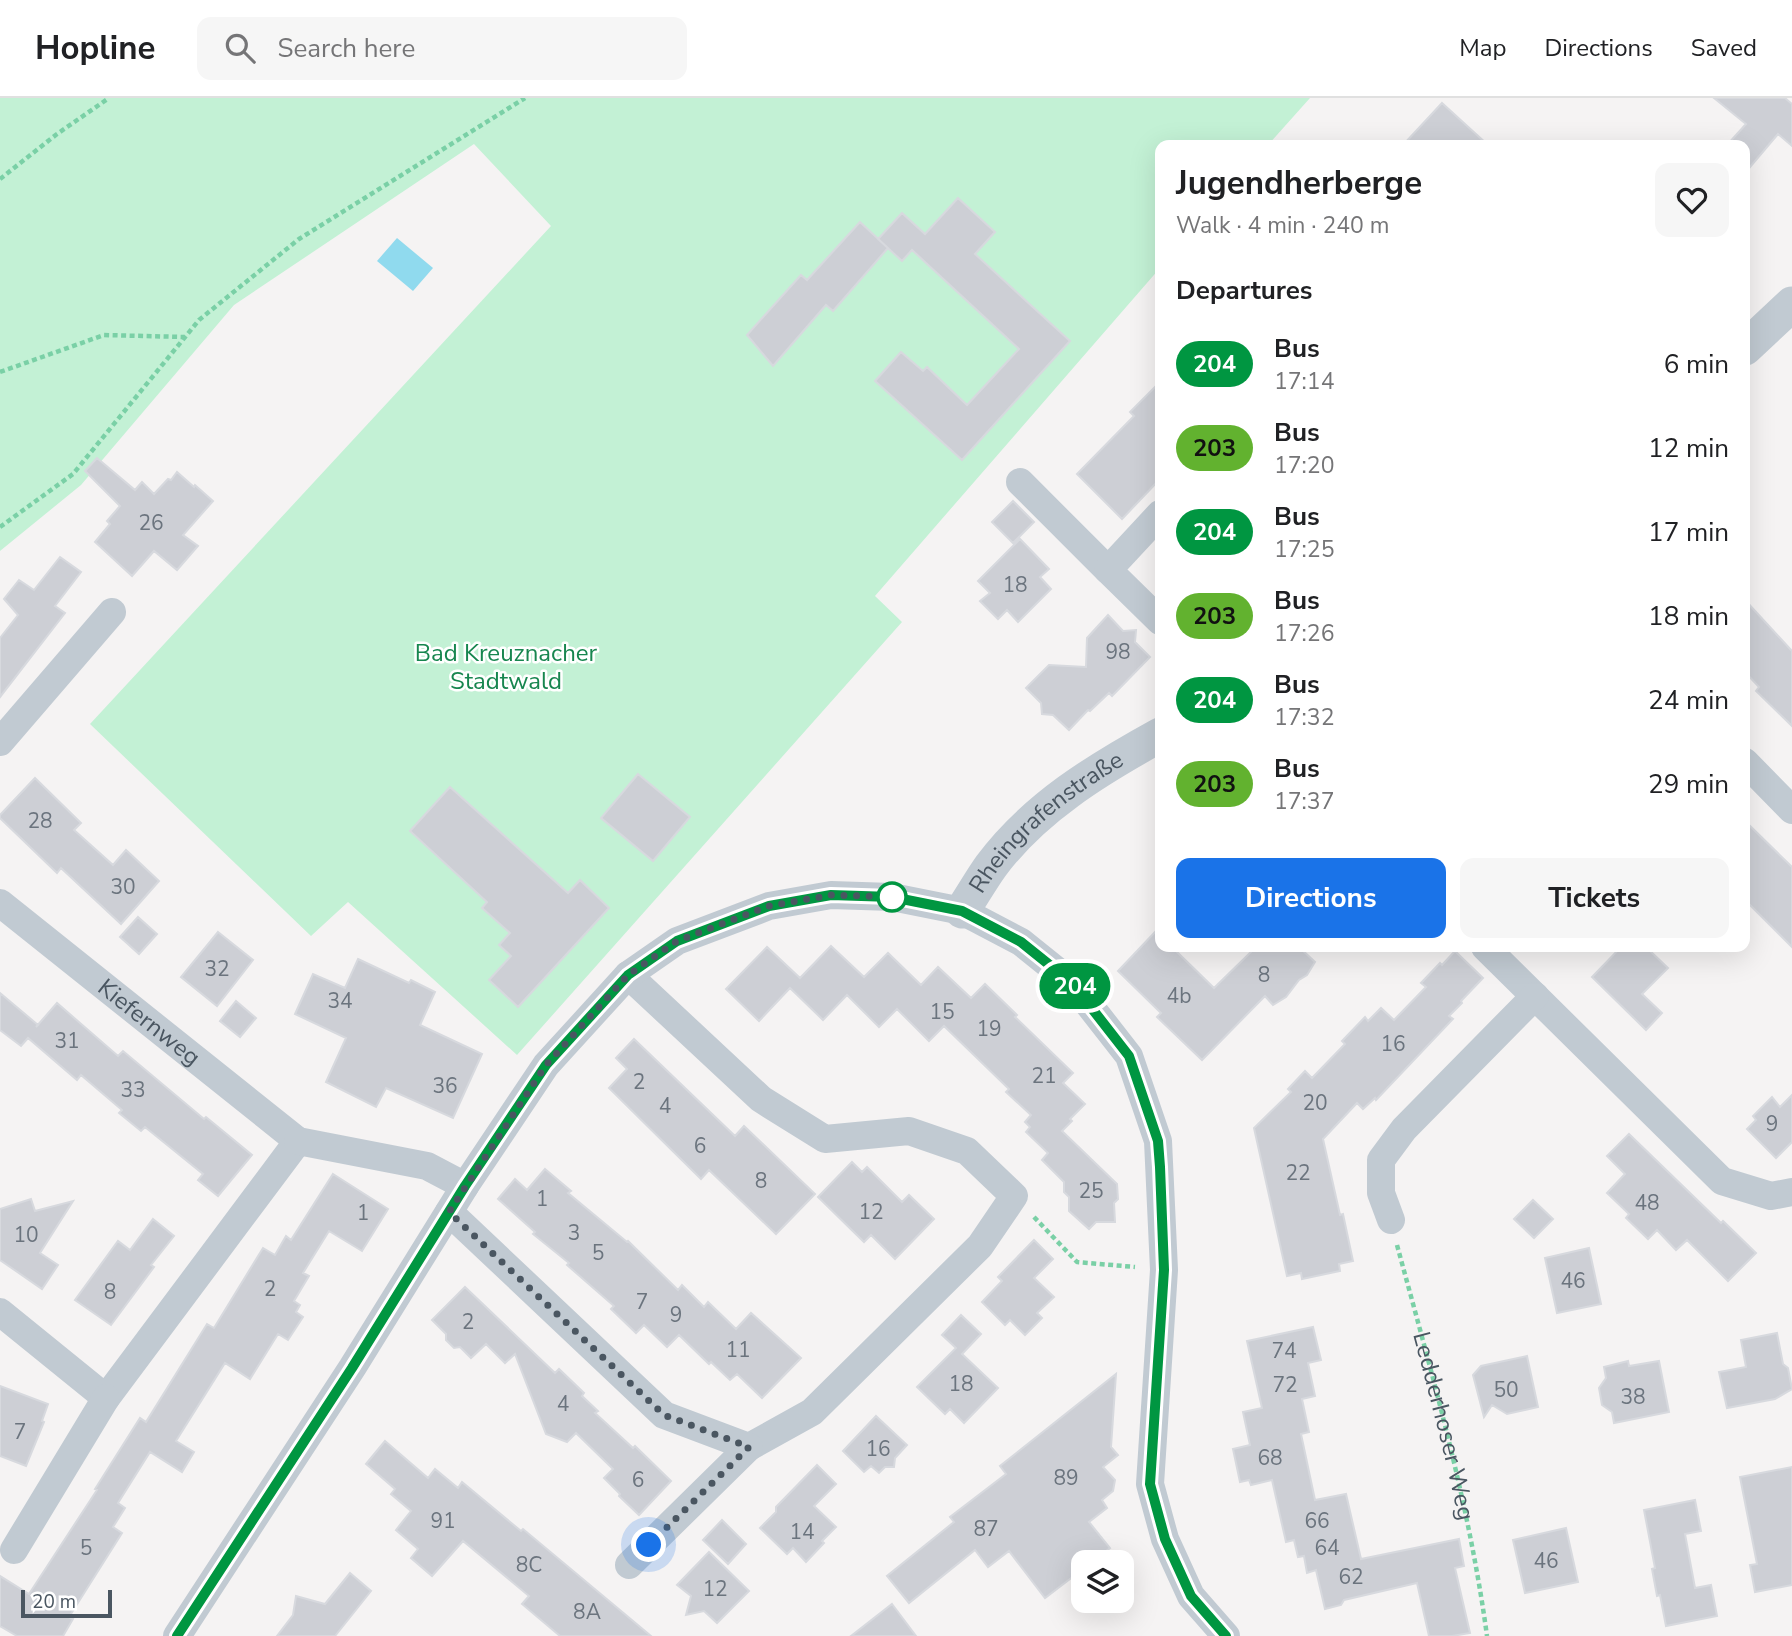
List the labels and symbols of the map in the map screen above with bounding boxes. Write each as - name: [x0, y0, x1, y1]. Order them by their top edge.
- house number: 26: [138, 509, 164, 537]
- house number: 18: [1002, 571, 1028, 599]
- park label: Bad Kreuznacher Stadtwald: [415, 637, 598, 697]
- house number: 98: [1105, 638, 1131, 666]
- street label: Rheingrafenstraße: [961, 744, 1129, 899]
- house number: 28: [27, 807, 53, 835]
- house number: 30: [110, 873, 136, 901]
- unlabelled marker: [877, 882, 907, 912]
- house number: 32: [204, 955, 230, 983]
- house number: 8: [1258, 961, 1270, 989]
- line badge: 204: [1035, 963, 1115, 1009]
- street label: Kiefernweg: [91, 971, 207, 1073]
- house number: 4b: [1167, 982, 1191, 1010]
- house number: 34: [327, 987, 353, 1015]
- house number: 15: [929, 998, 955, 1026]
- house number: 19: [976, 1015, 1002, 1043]
- house number: 31: [54, 1027, 80, 1055]
- house number: 16: [1380, 1030, 1406, 1058]
- house number: 21: [1031, 1062, 1057, 1090]
- house number: 2: [633, 1068, 645, 1096]
- house number: 36: [432, 1072, 458, 1100]
- house number: 33: [120, 1076, 146, 1104]
- house number: 20: [1302, 1089, 1328, 1117]
- house number: 4: [659, 1092, 671, 1120]
- house number: 9: [1766, 1110, 1778, 1138]
- house number: 6: [694, 1132, 706, 1160]
- house number: 22: [1285, 1159, 1311, 1187]
- house number: 8: [755, 1167, 767, 1195]
- house number: 25: [1078, 1177, 1104, 1205]
- house number: 1: [536, 1185, 548, 1213]
- house number: 48: [1634, 1189, 1660, 1217]
- house number: 12: [858, 1198, 884, 1226]
- house number: 1: [357, 1199, 369, 1227]
- house number: 3: [568, 1219, 580, 1247]
- house number: 10: [13, 1221, 39, 1249]
- house number: 5: [592, 1239, 604, 1267]
- house number: 46: [1560, 1267, 1586, 1295]
- house number: 2: [264, 1275, 276, 1303]
- house number: 8: [104, 1278, 116, 1306]
- house number: 7: [636, 1288, 648, 1316]
- house number: 9: [670, 1301, 682, 1329]
- house number: 2: [462, 1308, 474, 1336]
- street label: Ledderhoser Weg: [1405, 1328, 1482, 1523]
- house number: 11: [725, 1336, 751, 1364]
- house number: 74: [1271, 1337, 1297, 1365]
- house number: 18: [948, 1370, 974, 1398]
- house number: 72: [1272, 1371, 1298, 1399]
- house number: 50: [1493, 1376, 1519, 1404]
- house number: 38: [1620, 1383, 1646, 1411]
- house number: 4: [557, 1390, 569, 1418]
- house number: 7: [14, 1418, 26, 1446]
- house number: 16: [865, 1435, 891, 1463]
- house number: 68: [1257, 1444, 1283, 1472]
- house number: 89: [1053, 1464, 1079, 1492]
- house number: 6: [632, 1466, 644, 1494]
- house number: 91: [430, 1507, 456, 1535]
- house number: 66: [1304, 1507, 1330, 1535]
- house number: 87: [973, 1515, 999, 1543]
- house number: 14: [789, 1518, 815, 1546]
- your location: [631, 1527, 666, 1562]
- house number: 5: [80, 1534, 92, 1562]
- house number: 64: [1314, 1534, 1340, 1562]
- house number: 46: [1533, 1547, 1559, 1575]
- house number: 8C: [516, 1551, 542, 1579]
- house number: 62: [1338, 1563, 1364, 1591]
- house number: 12: [702, 1575, 728, 1603]
- scale bar: [21, 1587, 112, 1619]
- house number: 8A: [573, 1598, 601, 1626]

